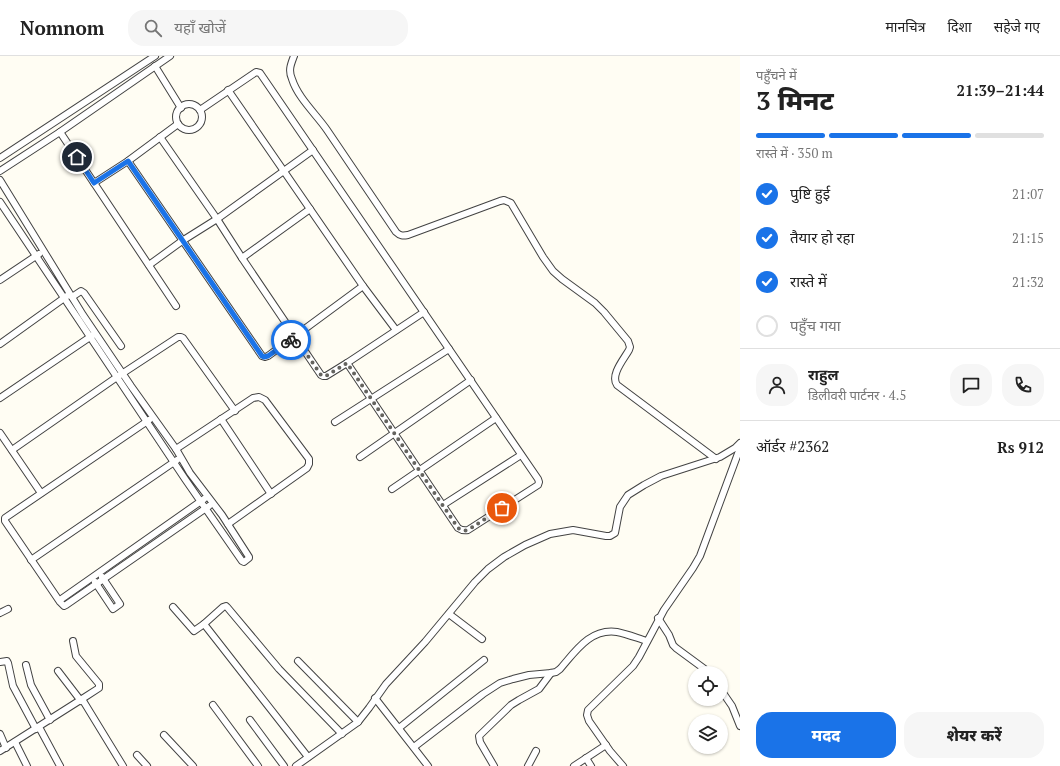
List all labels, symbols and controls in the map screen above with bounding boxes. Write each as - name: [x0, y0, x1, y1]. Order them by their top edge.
- search box: [128, 10, 408, 46]
- text: Nomnom: [20, 15, 104, 40]
- icon: search: [142, 17, 164, 39]
- text: यहाँ खोजें: [174, 17, 226, 37]
- text: मानचित्र: [885, 17, 925, 36]
- text: दिशा: [947, 17, 972, 36]
- text: सहेजे गए: [994, 17, 1040, 36]
- text: पहुँचने में: [756, 66, 797, 84]
- text: 21:39–21:44: [957, 80, 1044, 100]
- text: 3 मिनट: [756, 83, 834, 117]
- pin: [60, 140, 94, 174]
- text: रास्ते में · 350 m: [756, 144, 833, 162]
- icon: home: [66, 146, 88, 168]
- icon: check: [756, 183, 778, 205]
- text: पुष्टि हुई: [790, 183, 830, 203]
- text: 21:07: [1012, 185, 1044, 203]
- icon: check: [756, 227, 778, 249]
- text: तैयार हो रहा: [790, 227, 854, 247]
- text: 21:15: [1012, 229, 1044, 247]
- icon: check: [756, 271, 778, 293]
- text: रास्ते में: [790, 271, 827, 291]
- text: 21:32: [1012, 273, 1044, 291]
- text: पहुँच गया: [790, 315, 841, 335]
- courier: [271, 320, 311, 360]
- icon: bike: [280, 329, 302, 351]
- button: person: [756, 364, 798, 406]
- text: राहुल: [808, 364, 839, 384]
- button: chat: [950, 364, 992, 406]
- button: phone: [1002, 364, 1044, 406]
- text: डिलीवरी पार्टनर · 4.5: [808, 386, 906, 404]
- text: ऑर्डर #2362: [756, 436, 829, 456]
- text: Rs 912: [997, 437, 1044, 457]
- pin: [485, 491, 519, 525]
- icon: bag: [491, 497, 513, 519]
- map controls: [688, 666, 728, 754]
- button: locate: [688, 666, 728, 706]
- button: मदद: [756, 712, 896, 758]
- button: शेयर करें: [904, 712, 1044, 758]
- button: layers: [688, 714, 728, 754]

